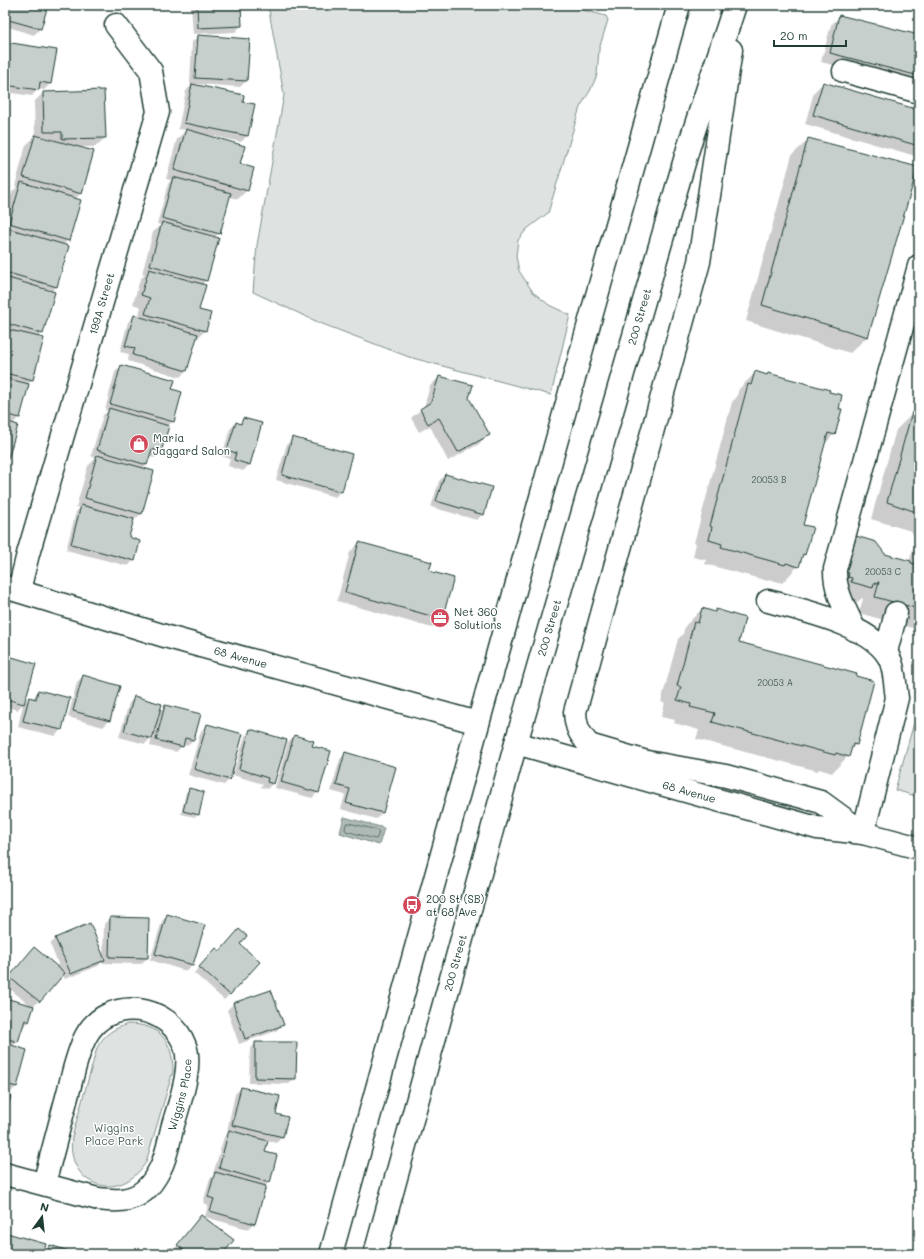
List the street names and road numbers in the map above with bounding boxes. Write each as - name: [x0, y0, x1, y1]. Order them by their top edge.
- street label: 199A Street: [85, 271, 117, 336]
- street label: 200 Street: [624, 286, 654, 347]
- street label: 200 Street: [534, 597, 564, 658]
- street label: 68 Avenue: [212, 642, 270, 671]
- street label: 68 Avenue: [661, 777, 718, 806]
- street label: 200 Street: [440, 932, 470, 993]
- street label: Wiggins Place: [164, 1058, 194, 1132]

